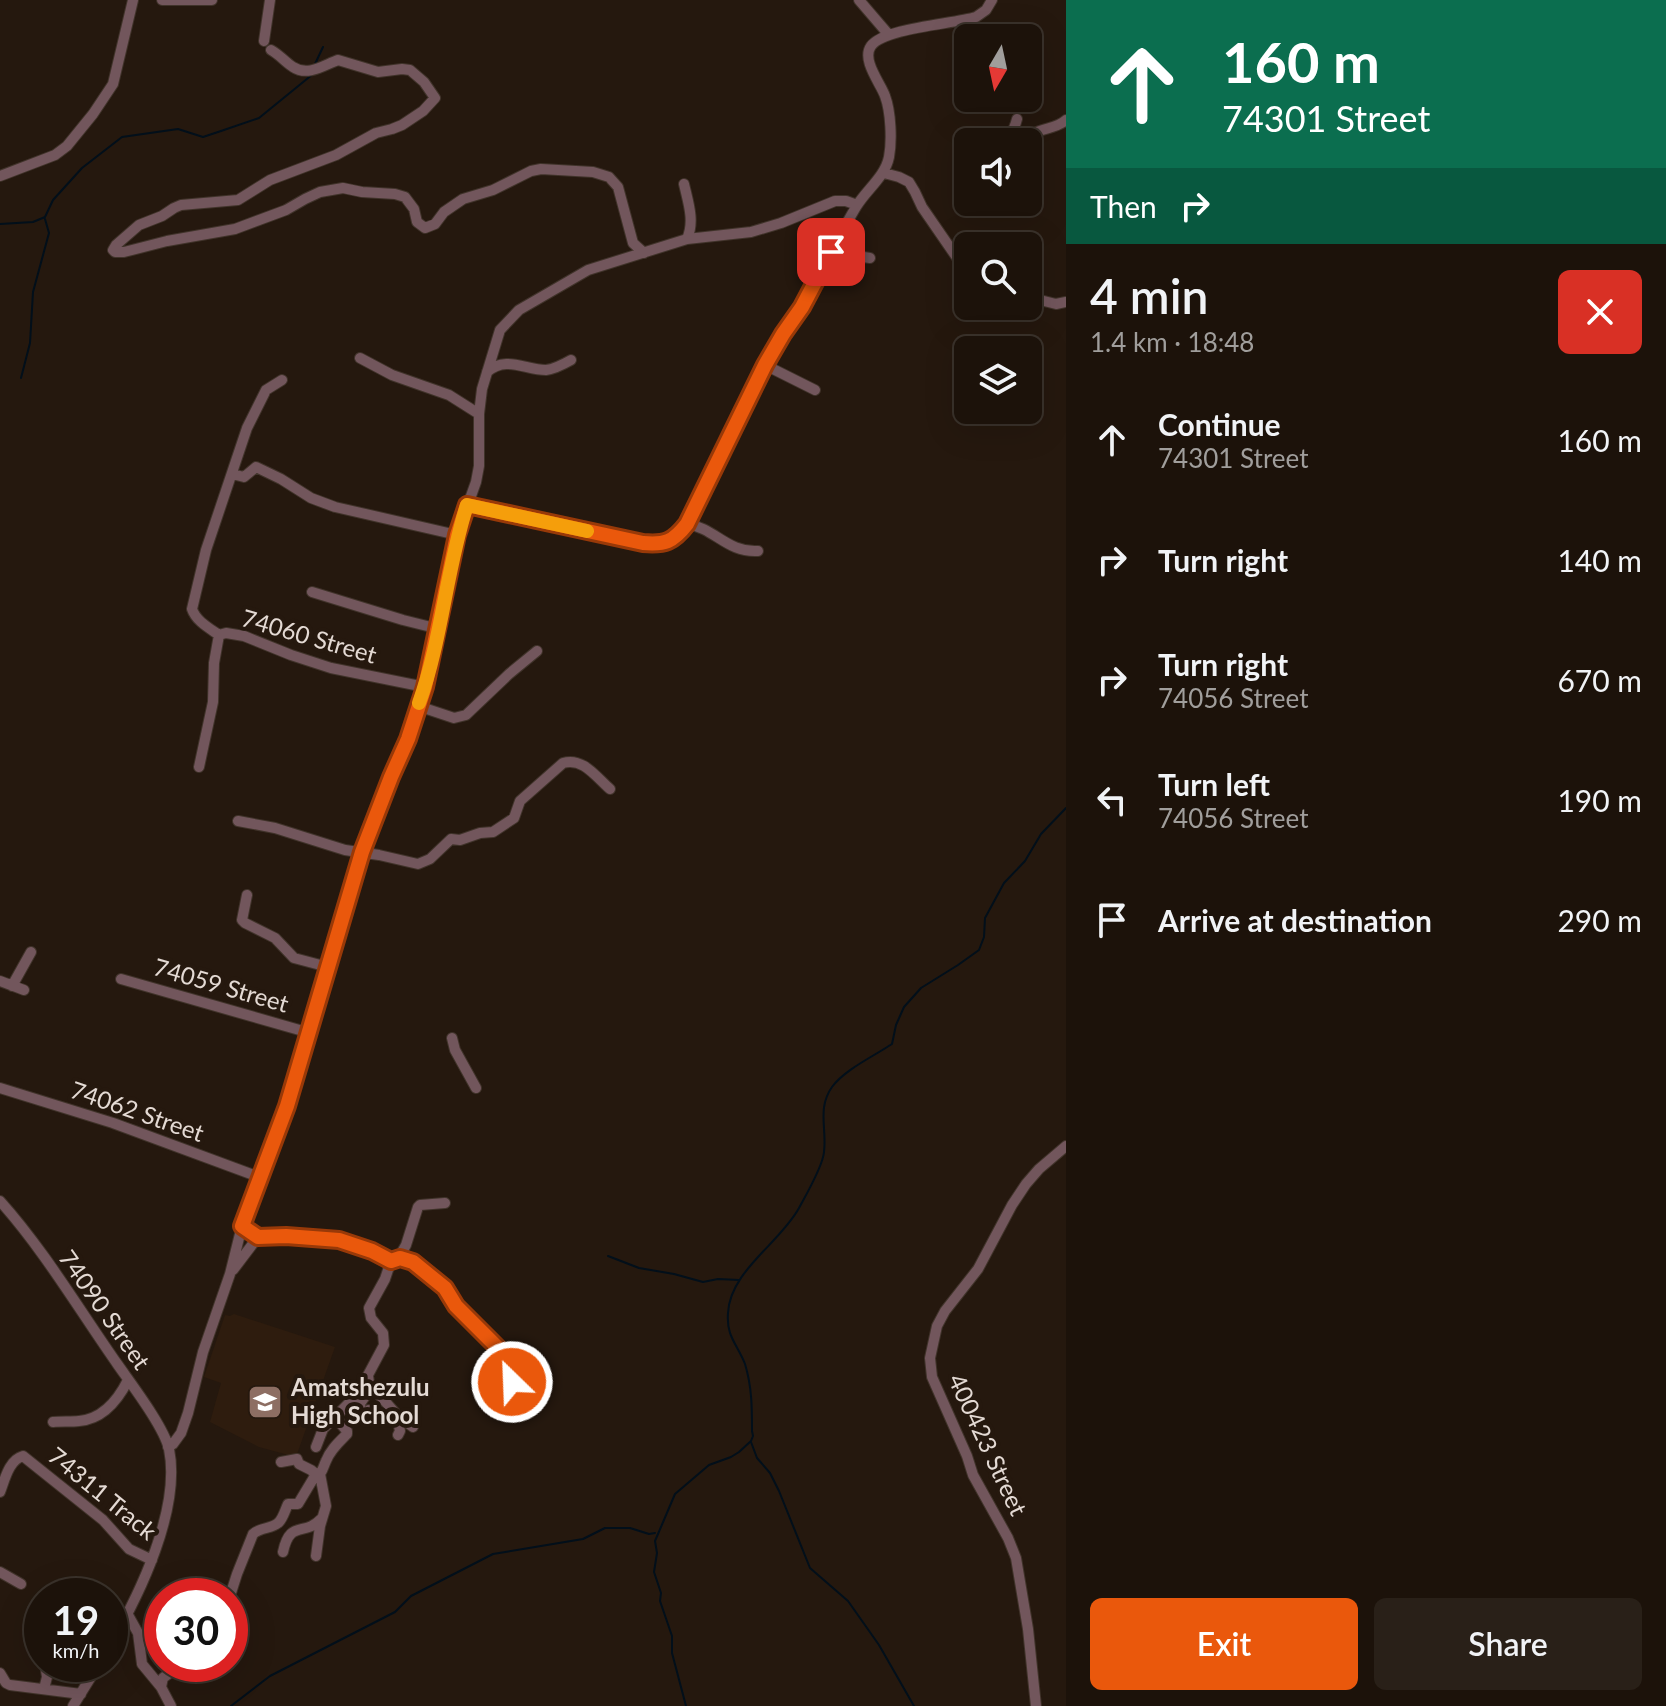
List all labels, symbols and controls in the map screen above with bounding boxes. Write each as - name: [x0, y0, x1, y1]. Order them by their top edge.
- north arrow: [954, 24, 1042, 112]
- map controls: [954, 24, 1042, 424]
- text: 160 m: [1222, 28, 1380, 95]
- icon: ahead: [1090, 32, 1194, 136]
- text: 74301 Street: [1222, 96, 1430, 140]
- button: sound: [954, 128, 1042, 216]
- icon: right: [1173, 184, 1217, 228]
- text: Then: [1090, 188, 1157, 224]
- pin: [797, 218, 865, 286]
- icon: arrive: [809, 230, 853, 274]
- button: search: [954, 232, 1042, 320]
- text: 4 min: [1090, 267, 1208, 324]
- button: close: [1558, 270, 1642, 354]
- text: 1.4 km · 18:48: [1090, 326, 1254, 358]
- button: layers: [954, 336, 1042, 424]
- text: Continue: [1158, 406, 1281, 442]
- icon: ahead: [1090, 418, 1134, 462]
- text: 160 m: [1557, 422, 1642, 458]
- text: 74301 Street: [1158, 442, 1309, 474]
- icon: right: [1090, 538, 1134, 582]
- text: Turn right: [1158, 542, 1288, 578]
- text: 140 m: [1557, 542, 1642, 578]
- street label: 74060 Street: [239, 602, 381, 669]
- text: Turn right: [1158, 646, 1288, 682]
- icon: right: [1090, 658, 1134, 702]
- text: 670 m: [1557, 662, 1642, 698]
- text: 74056 Street: [1158, 682, 1309, 714]
- text: Turn left: [1158, 766, 1270, 802]
- icon: left: [1090, 778, 1134, 822]
- text: 190 m: [1557, 782, 1642, 818]
- text: 74056 Street: [1158, 802, 1309, 834]
- icon: arrive: [1090, 898, 1134, 942]
- text: Arrive at destination: [1158, 902, 1432, 938]
- text: 290 m: [1557, 902, 1642, 938]
- street label: 74059 Street: [151, 951, 293, 1018]
- street label: 74062 Street: [67, 1074, 208, 1147]
- street label: 74090 Street: [54, 1244, 157, 1375]
- position arrow: [470, 1340, 554, 1424]
- street label: 400423 Street: [943, 1369, 1034, 1520]
- place label: Amatshezulu High School: [290, 1372, 430, 1429]
- school or university icon: Amatshezulu High School: [246, 1383, 284, 1421]
- street label: 74311 Track: [43, 1440, 163, 1546]
- speed limit sign: 30: [144, 1578, 248, 1682]
- text: 19: [53, 1596, 99, 1644]
- button: Exit: [1090, 1598, 1358, 1690]
- button: Share: [1374, 1598, 1642, 1690]
- text: km/h: [53, 1638, 99, 1662]

